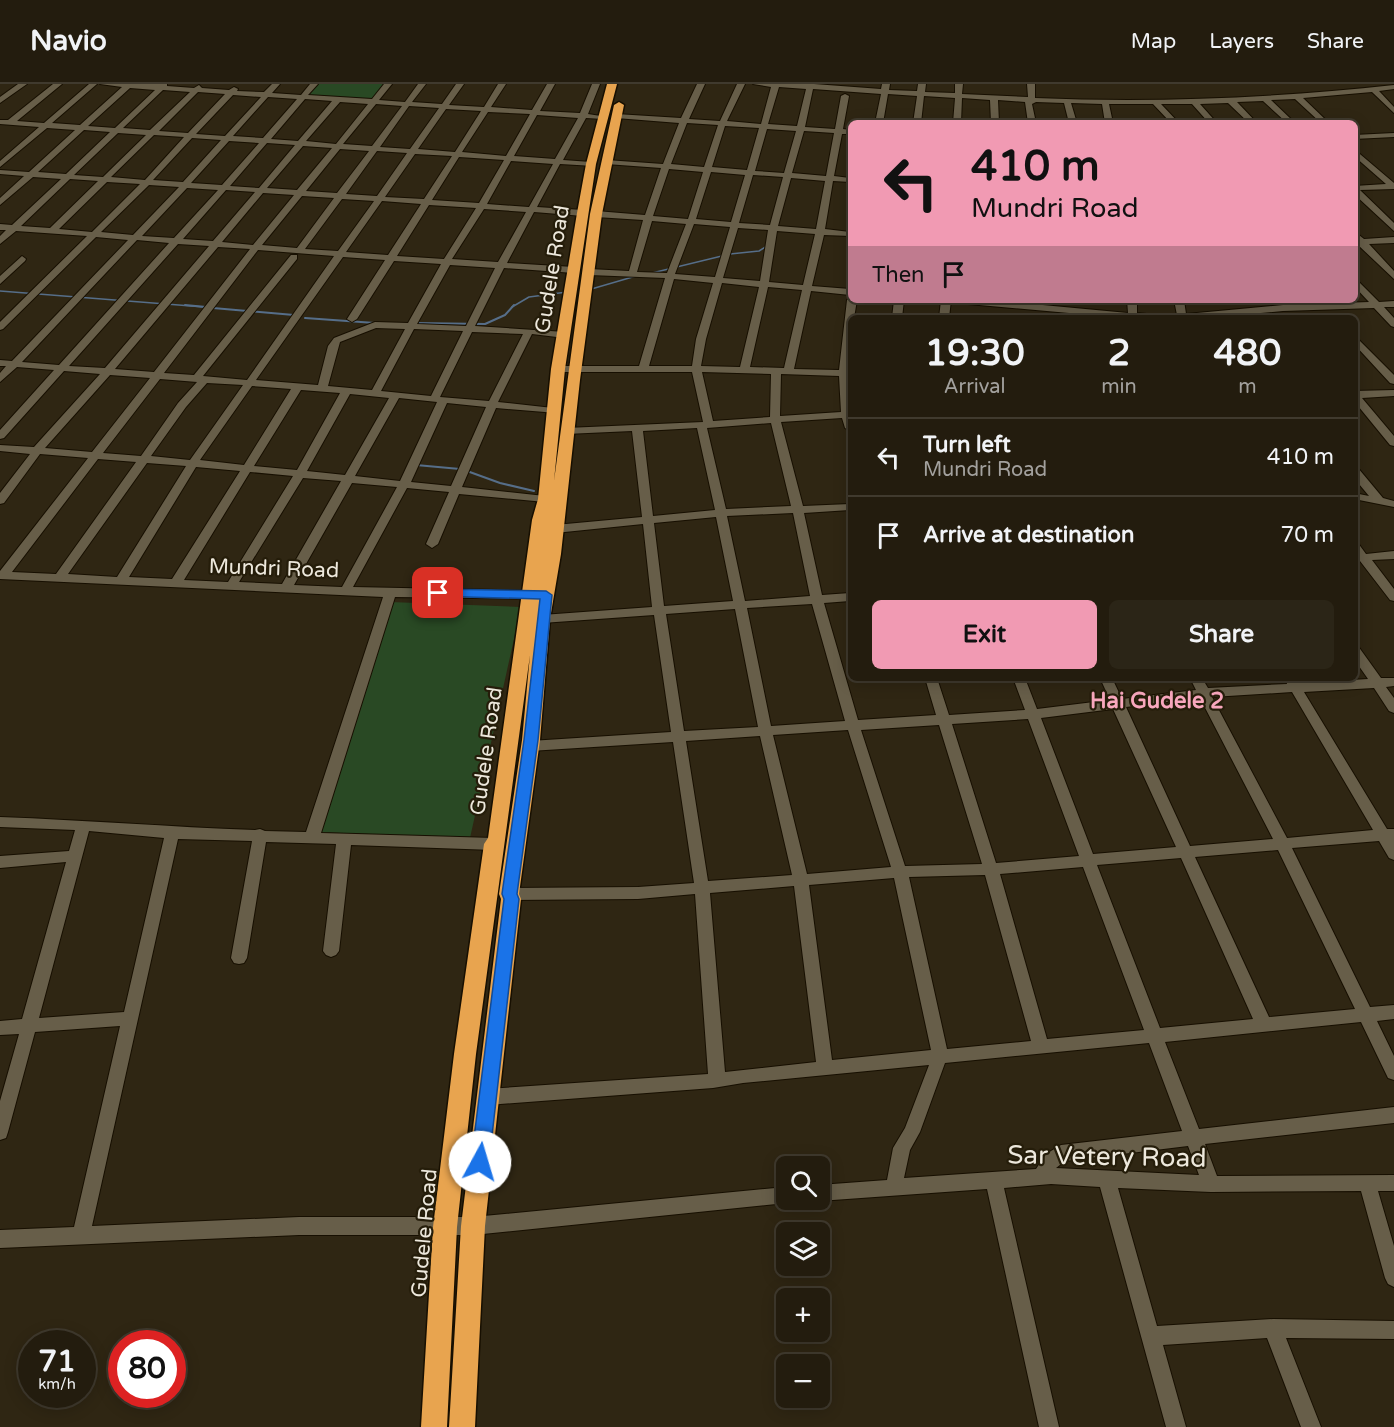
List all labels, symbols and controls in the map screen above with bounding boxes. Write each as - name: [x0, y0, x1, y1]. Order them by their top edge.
- text: Navio: [30, 24, 107, 58]
- text: Map: [1131, 29, 1176, 54]
- text: Layers: [1209, 29, 1274, 54]
- text: Share: [1307, 29, 1364, 54]
- text: 410 m: [971, 141, 1100, 192]
- icon: left: [872, 144, 950, 222]
- text: Mundri Road: [971, 192, 1139, 225]
- street label: Gudele Road: [530, 203, 575, 335]
- icon: arrive: [937, 258, 970, 291]
- text: Then: [872, 262, 925, 288]
- text: 19:30: [925, 332, 1025, 375]
- text: 2: [1108, 332, 1130, 375]
- text: 480: [1213, 332, 1281, 375]
- text: Arrival: [944, 375, 1006, 399]
- text: min: [1101, 375, 1137, 399]
- text: m: [1238, 375, 1257, 399]
- text: Turn left: [923, 432, 1011, 458]
- icon: left: [872, 441, 905, 474]
- text: 410 m: [1267, 444, 1334, 470]
- text: Mundri Road: [923, 458, 1047, 482]
- icon: arrive: [872, 519, 905, 552]
- text: Arrive at destination: [923, 522, 1134, 548]
- text: 70 m: [1280, 522, 1334, 548]
- street label: Mundri Road: [208, 554, 340, 583]
- pin: [412, 567, 463, 618]
- icon: arrive: [421, 576, 454, 609]
- button: Exit: [872, 600, 1097, 669]
- button: Share: [1109, 600, 1334, 669]
- street label: Gudele Road: [465, 685, 508, 817]
- district label: Hai Gudele 2: [1090, 688, 1224, 714]
- position arrow: [448, 1130, 512, 1194]
- street label: Sar Vetery Road: [1007, 1139, 1207, 1174]
- map controls: [776, 1156, 830, 1408]
- button: search: [776, 1156, 830, 1210]
- street label: Gudele Road: [406, 1168, 443, 1298]
- button: layers: [776, 1222, 830, 1276]
- button: +: [776, 1288, 830, 1342]
- speed limit sign: 80: [108, 1330, 186, 1408]
- text: 71: [38, 1343, 76, 1380]
- button: −: [776, 1354, 830, 1408]
- text: km/h: [38, 1375, 76, 1393]

